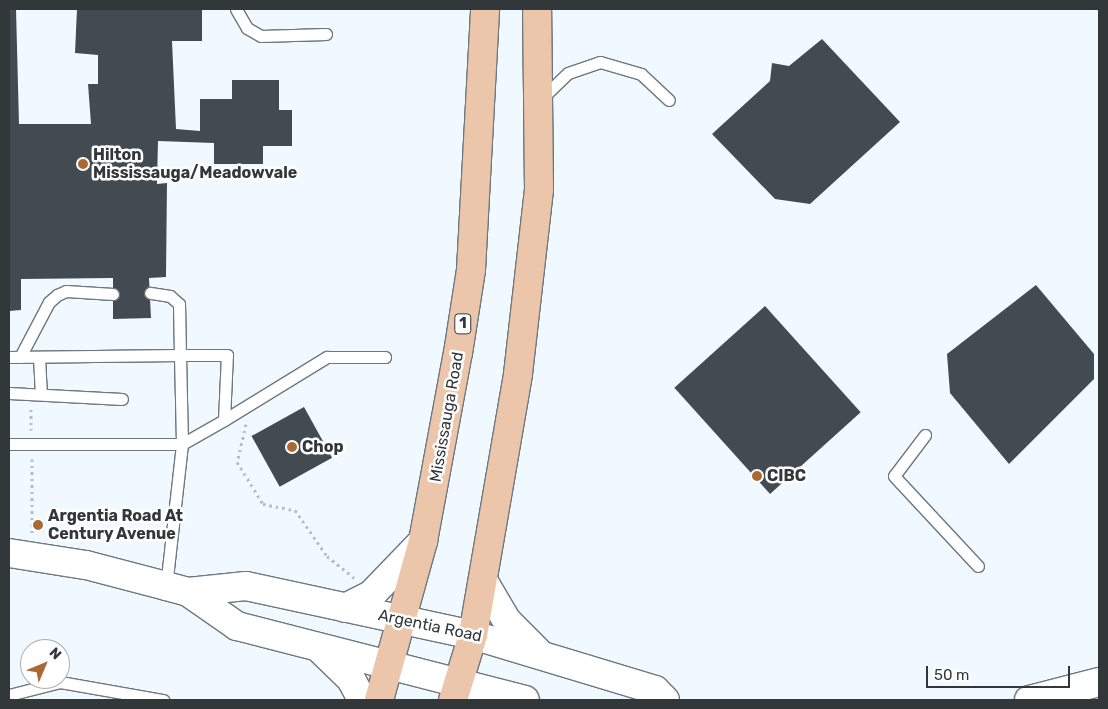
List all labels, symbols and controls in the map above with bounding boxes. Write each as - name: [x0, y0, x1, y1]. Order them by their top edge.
- place label: Hilton Mississauga/Meadowvale: [93, 145, 297, 183]
- marker: Hilton Mississauga/Meadowvale: [77, 158, 89, 170]
- road number: 1: [454, 312, 472, 336]
- street label: Mississauga Road: [426, 350, 468, 484]
- place label: Chop: [302, 437, 344, 457]
- marker: Chop: [286, 441, 298, 453]
- place label: CIBC: [767, 466, 806, 486]
- marker: CIBC: [751, 470, 763, 482]
- place label: Argentia Road At Century Avenue: [48, 506, 183, 544]
- marker: Argentia Road At Century Avenue: [32, 519, 44, 531]
- street label: Argentia Road: [376, 606, 484, 646]
- north arrow: [20, 639, 70, 689]
- text: N: [46, 644, 65, 663]
- scale bar: [928, 656, 1072, 688]
- text: 50 m: [934, 666, 969, 684]

